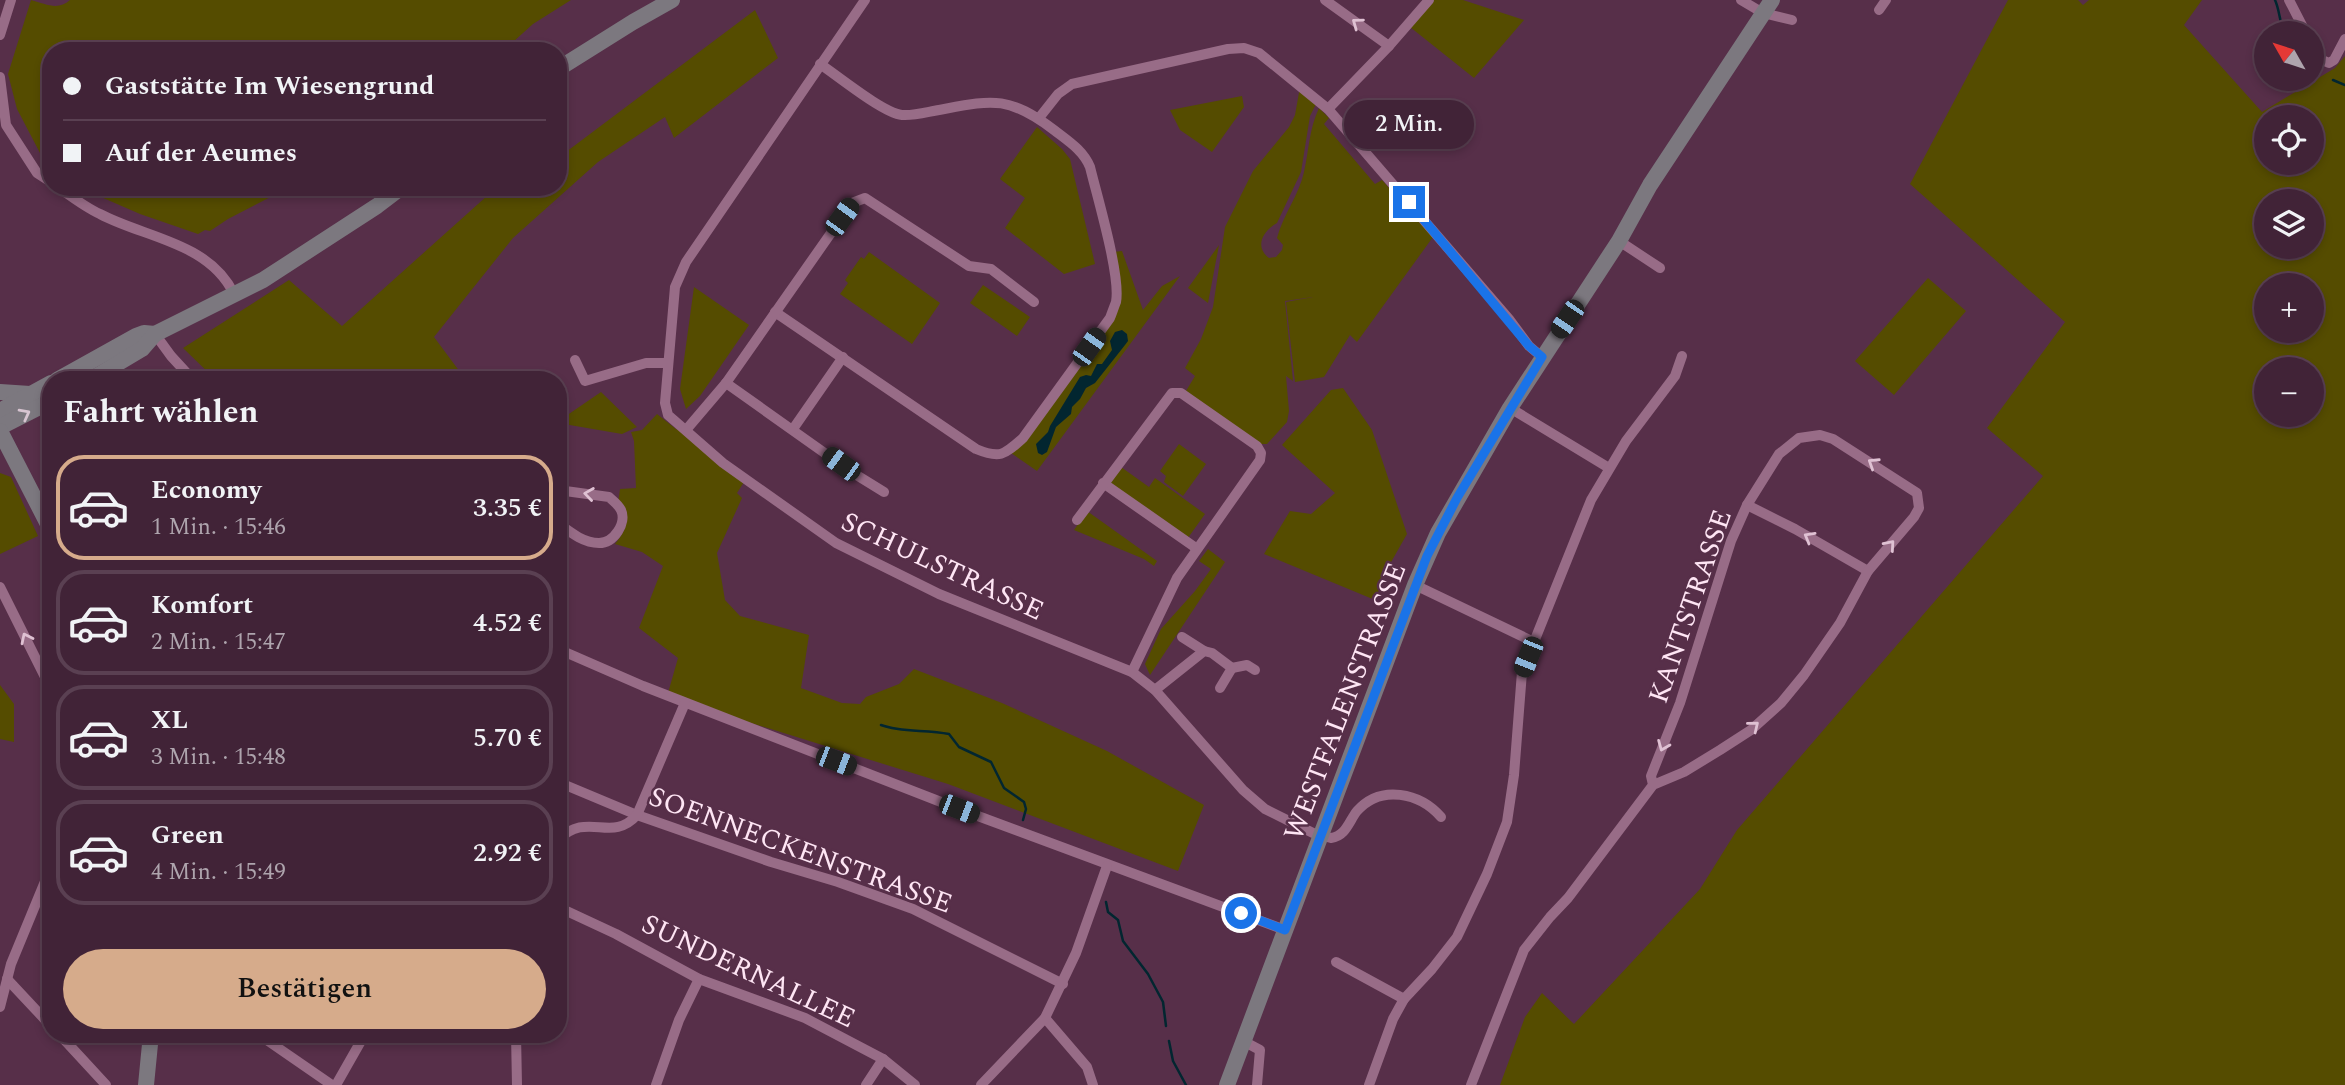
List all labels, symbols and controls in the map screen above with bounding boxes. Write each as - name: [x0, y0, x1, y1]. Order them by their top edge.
- one-way arrow: [1352, 19, 1365, 31]
- north arrow: [2254, 21, 2324, 91]
- map controls: [2254, 21, 2324, 427]
- text: Gaststätte Im Wiesengrund: [105, 66, 434, 106]
- callout: 2 Min.: [1344, 100, 1474, 150]
- button: locate: [2254, 105, 2324, 175]
- text: 2 Min.: [1375, 107, 1443, 142]
- text: Auf der Aeumes: [105, 133, 297, 173]
- route end: [1393, 186, 1425, 218]
- button: layers: [2254, 189, 2324, 259]
- car: [822, 194, 863, 240]
- button: +: [2254, 273, 2324, 343]
- car: [1547, 296, 1588, 342]
- car: [1069, 324, 1110, 370]
- button: −: [2254, 357, 2324, 427]
- text: Fahrt wählen: [63, 388, 258, 437]
- one-way arrow: [18, 408, 31, 422]
- car: [818, 443, 865, 485]
- one-way arrow: [1868, 459, 1881, 471]
- text: Economy: [151, 470, 261, 510]
- icon: car: [67, 476, 130, 539]
- one-way arrow: [583, 487, 595, 502]
- text: 3.35 €: [473, 488, 542, 528]
- street label: SCHULSTRASSE: [834, 500, 1051, 632]
- street label: KANTSTRASSE: [1637, 504, 1744, 709]
- text: 1 Min. · 15:46: [151, 510, 286, 545]
- one-way arrow: [1803, 532, 1816, 545]
- one-way arrow: [1882, 541, 1894, 554]
- street label: WESTFALENSTRASSE: [1273, 556, 1418, 847]
- text: Komfort: [151, 585, 253, 625]
- icon: car: [67, 591, 130, 654]
- text: 4.52 €: [473, 603, 542, 643]
- text: 2 Min. · 15:47: [151, 625, 286, 660]
- one-way arrow: [20, 633, 34, 645]
- car: [1511, 634, 1546, 680]
- text: XL: [151, 700, 188, 740]
- icon: car: [67, 706, 130, 769]
- text: 5.70 €: [473, 718, 542, 758]
- one-way arrow: [1746, 722, 1759, 734]
- text: 3 Min. · 15:48: [151, 740, 286, 775]
- one-way arrow: [1657, 740, 1671, 752]
- car: [813, 744, 860, 778]
- street label: SOENNECKENSTRASSE: [643, 775, 958, 925]
- car: [936, 792, 983, 826]
- text: Green: [151, 815, 224, 855]
- icon: car: [67, 821, 130, 884]
- text: 2.92 €: [473, 833, 542, 873]
- text: 4 Min. · 15:49: [151, 855, 286, 890]
- route start: [1225, 897, 1257, 929]
- street label: SUNDERNALLEE: [634, 903, 863, 1040]
- button: Bestätigen: [63, 949, 546, 1029]

